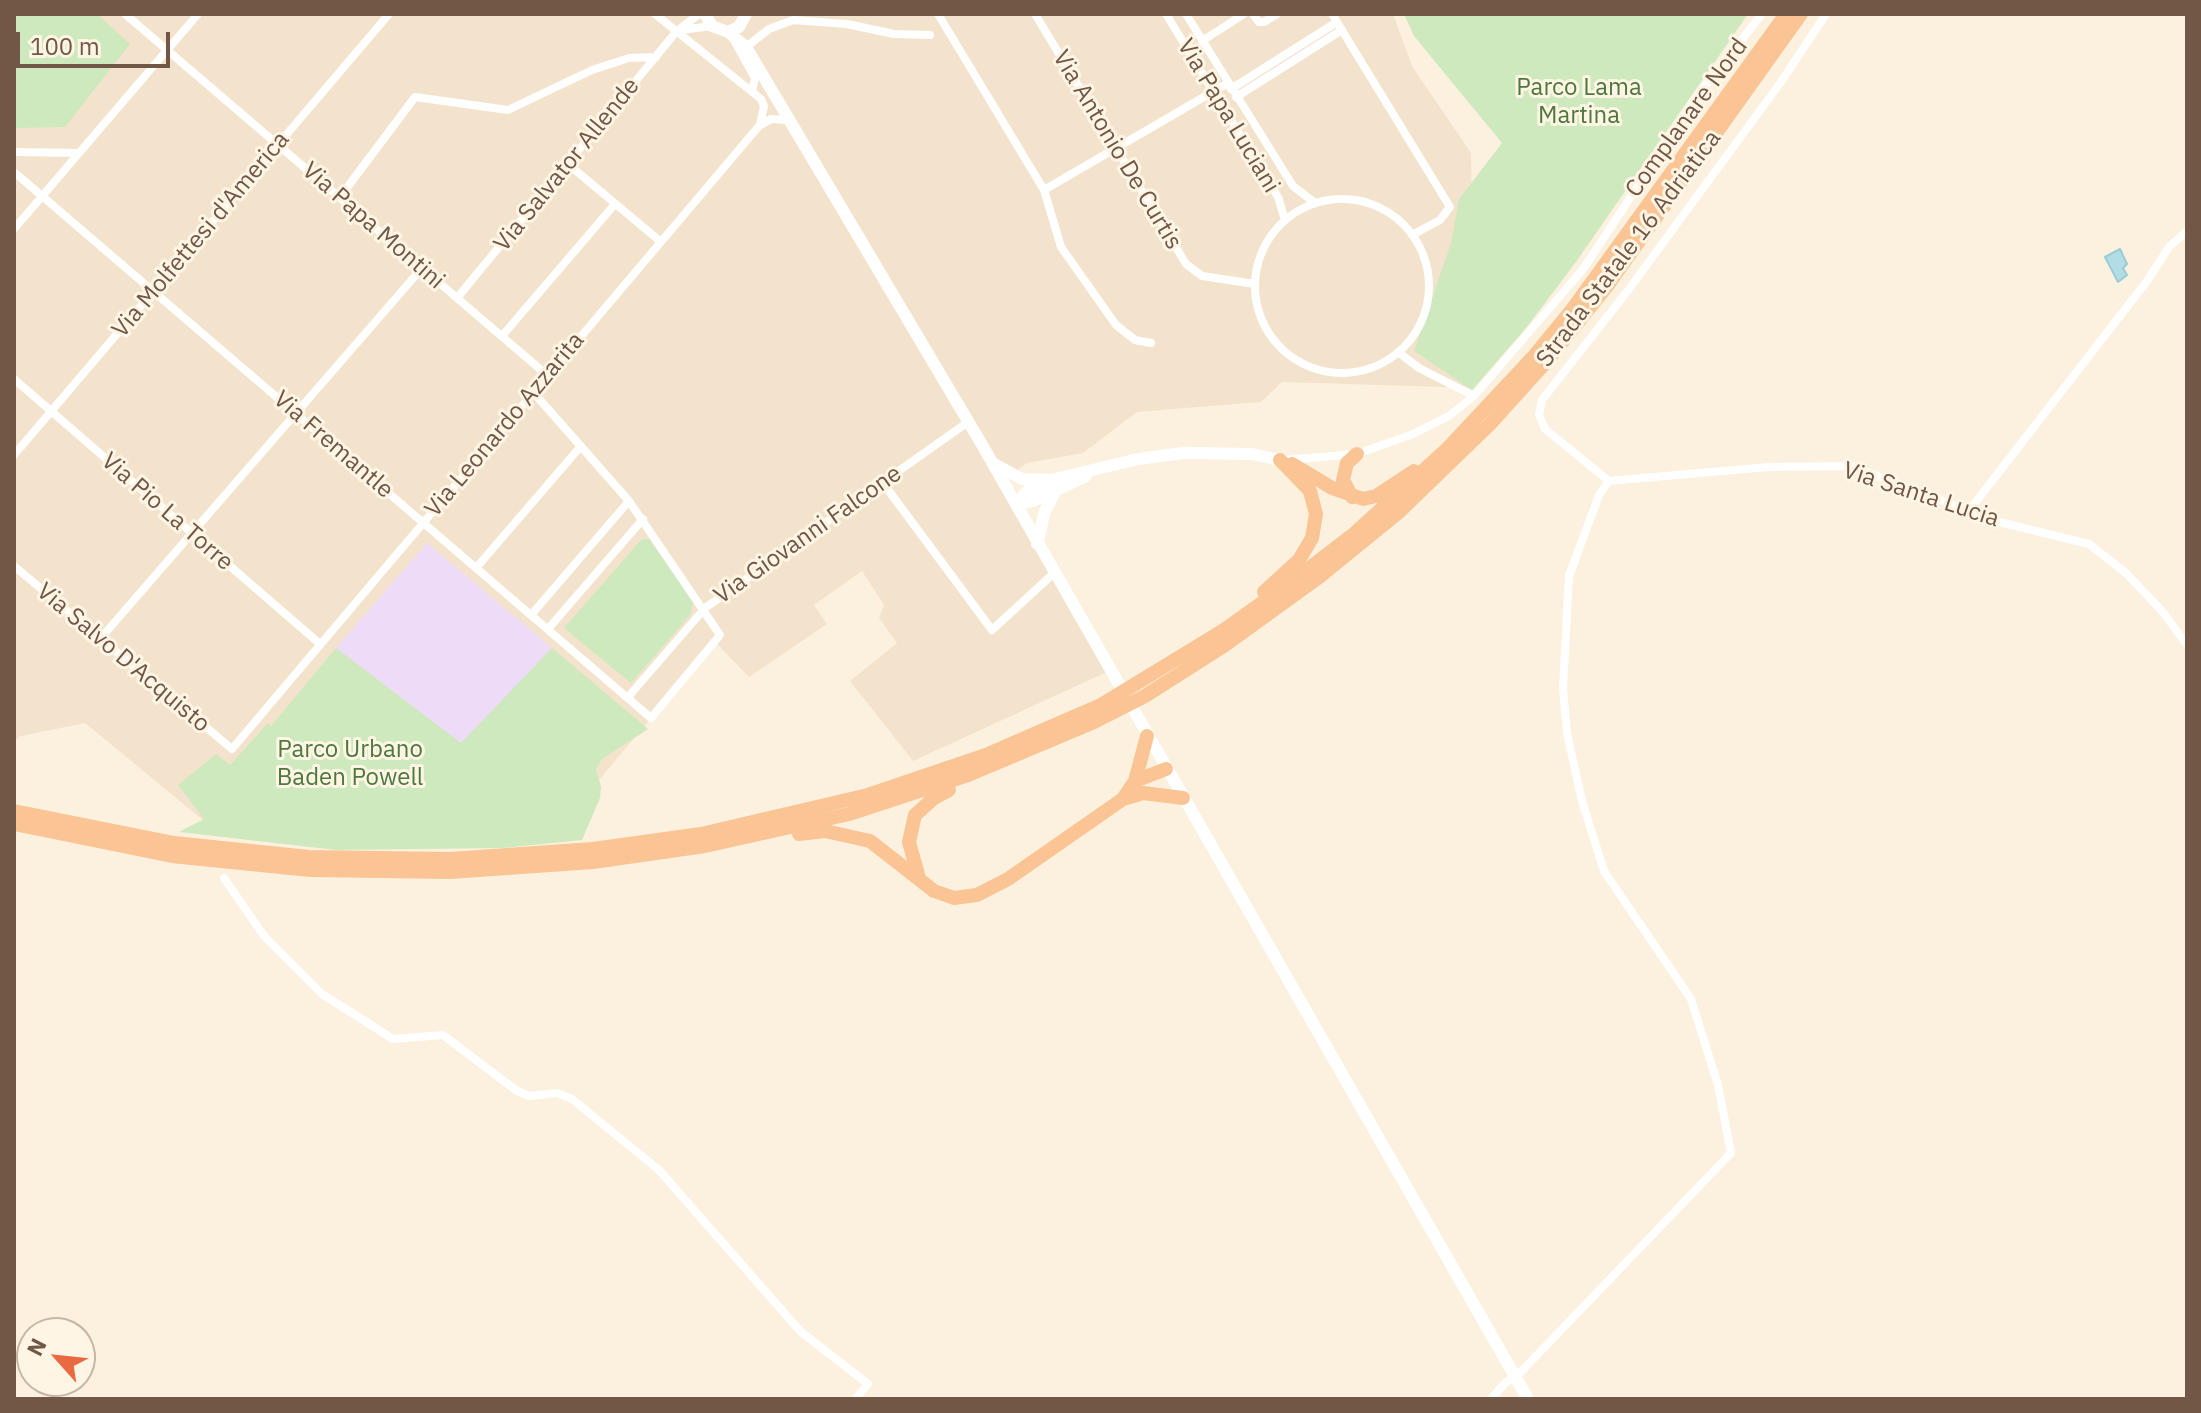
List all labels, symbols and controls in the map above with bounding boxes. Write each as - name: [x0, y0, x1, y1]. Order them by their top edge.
- scale bar: [20, 16, 174, 66]
- text: 100 m: [30, 30, 100, 62]
- street label: Complanare Nord: [1620, 33, 1754, 203]
- street label: Via Papa Luciani: [1171, 34, 1285, 198]
- street label: Via Antonio De Curtis: [1046, 45, 1188, 255]
- street label: Via Salvator Allende: [488, 72, 646, 258]
- park label: Parco Lama Martina: [1516, 74, 1642, 130]
- street label: Strada Statale 16 Adriatica: [1531, 125, 1727, 373]
- street label: Via Molfettesi d'America: [106, 126, 296, 344]
- street label: Via Papa Montini: [296, 156, 450, 296]
- street label: Via Leonardo Azzarita: [419, 327, 591, 523]
- street label: Via Fremantle: [267, 385, 399, 505]
- street label: Via Pio La Torre: [95, 447, 239, 577]
- street label: Via Santa Lucia: [1839, 456, 2003, 534]
- street label: Via Giovanni Falcone: [709, 459, 907, 611]
- street label: Via Salvo D'Acquisto: [30, 577, 216, 739]
- park label: Parco Urbano Baden Powell: [277, 736, 423, 792]
- north arrow: [16, 1317, 96, 1397]
- text: N: [19, 1333, 52, 1360]

